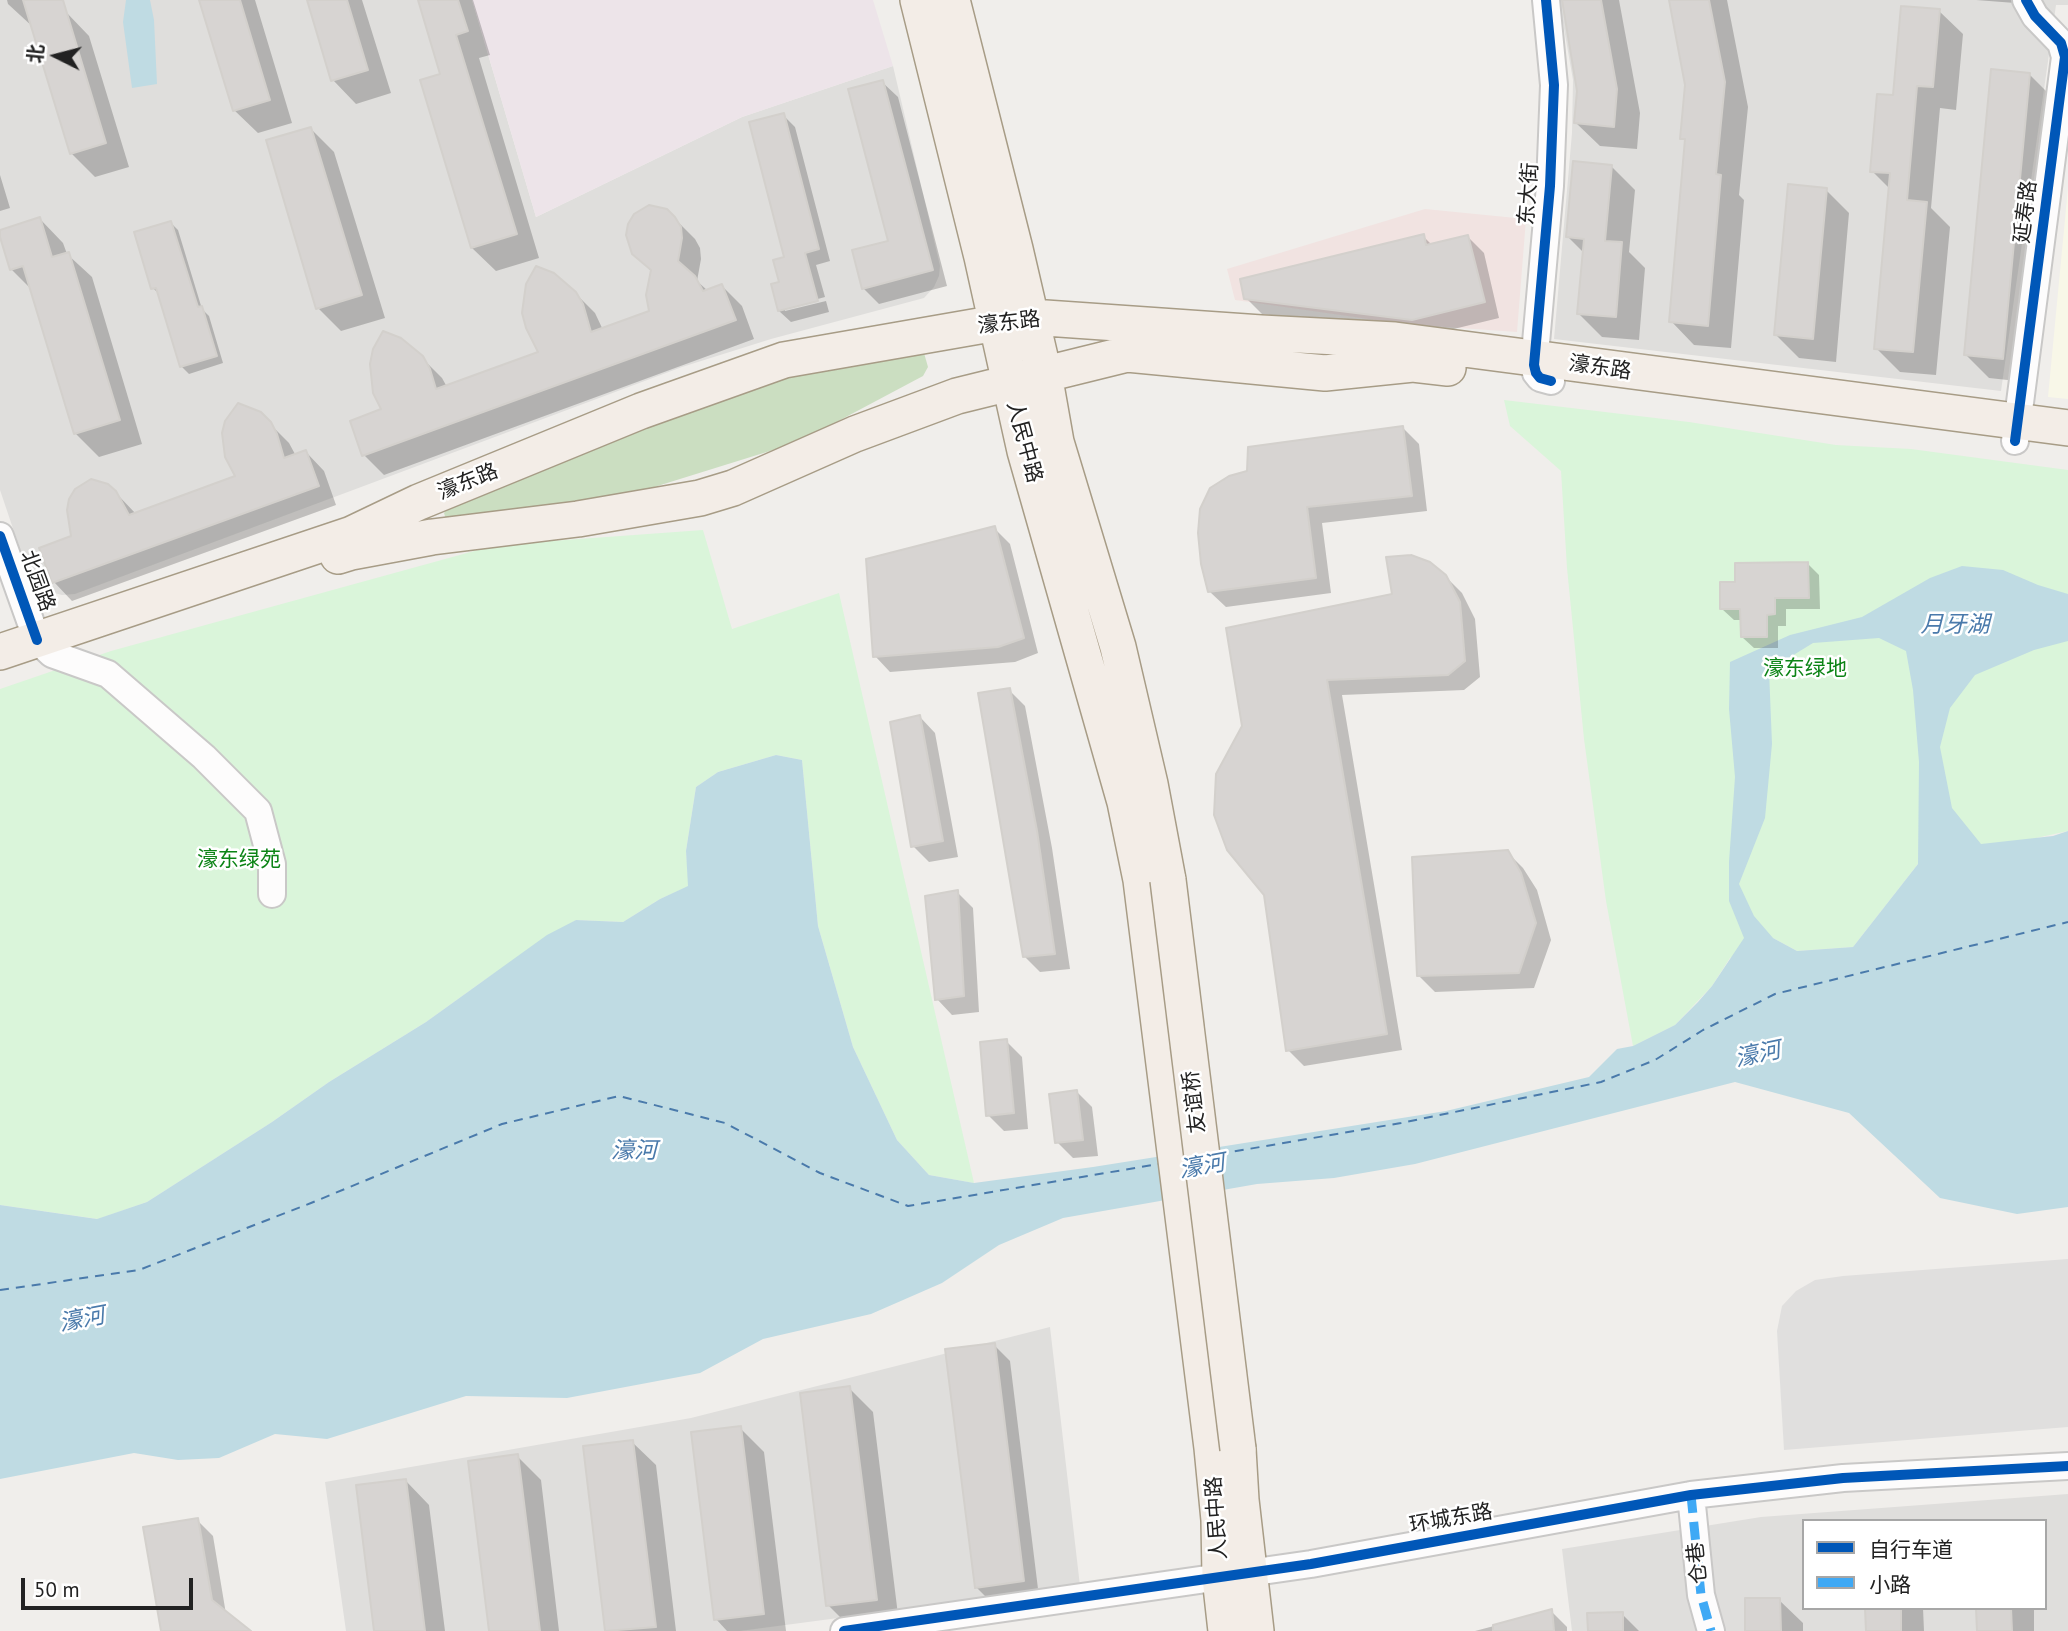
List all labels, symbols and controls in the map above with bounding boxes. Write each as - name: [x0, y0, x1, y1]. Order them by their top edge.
- north arrow: [21, 21, 91, 91]
- text: 北: [22, 43, 48, 65]
- street label: 东大街: [1514, 162, 1544, 226]
- street label: 延寿路: [2010, 179, 2042, 245]
- street label: 濠东路: [976, 307, 1042, 339]
- street label: 濠东路: [1567, 351, 1633, 385]
- street label: 人民中路: [1001, 398, 1047, 486]
- street label: 濠东路: [434, 459, 502, 505]
- street label: 北园路: [14, 547, 60, 615]
- water label: 月牙湖: [1921, 611, 1989, 639]
- park label: 濠东绿地: [1763, 656, 1847, 682]
- park label: 濠东绿苑: [197, 847, 281, 873]
- water label: 濠河: [1733, 1037, 1783, 1073]
- street label: 友谊桥: [1179, 1069, 1211, 1135]
- water label: 濠河: [611, 1137, 657, 1165]
- water label: 濠河: [1177, 1149, 1227, 1185]
- water label: 濠河: [57, 1302, 107, 1338]
- street label: 人民中路: [1202, 1475, 1232, 1561]
- street label: 环城东路: [1407, 1499, 1495, 1539]
- legend: [1802, 1519, 2047, 1610]
- text: 自行车道: [1869, 1536, 1953, 1563]
- street label: 仓巷: [1683, 1541, 1713, 1585]
- scale bar: [24, 1564, 196, 1608]
- text: 小路: [1869, 1571, 1911, 1598]
- text: 50 m: [34, 1576, 80, 1603]

